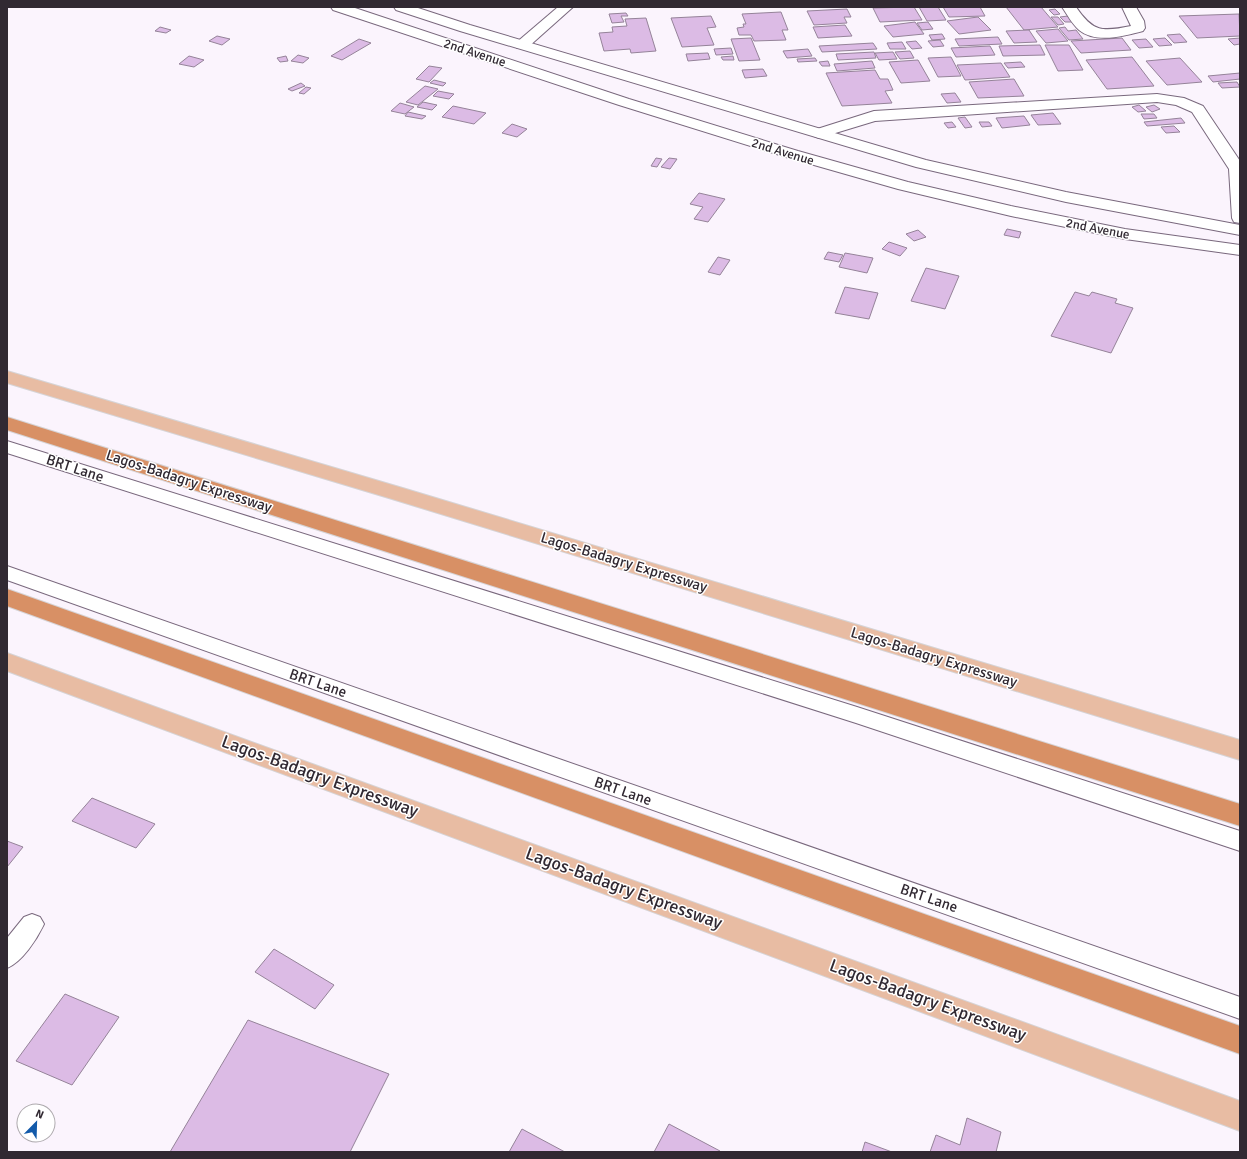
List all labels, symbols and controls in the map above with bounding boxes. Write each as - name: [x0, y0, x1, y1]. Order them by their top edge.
- street label: 2nd Avenue: [442, 35, 508, 71]
- street label: 2nd Avenue: [750, 135, 816, 169]
- street label: 2nd Avenue: [1065, 215, 1131, 243]
- street label: Lagos-Badagry Expressway: [104, 446, 274, 516]
- street label: BRT Lane: [44, 450, 106, 486]
- street label: Lagos-Badagry Expressway: [538, 528, 710, 596]
- street label: Lagos-Badagry Expressway: [848, 623, 1020, 691]
- street label: BRT Lane: [287, 665, 349, 701]
- street label: Lagos-Badagry Expressway: [219, 730, 422, 822]
- street label: BRT Lane: [592, 773, 654, 809]
- street label: Lagos-Badagry Expressway: [523, 842, 726, 934]
- street label: BRT Lane: [898, 880, 960, 916]
- street label: Lagos-Badagry Expressway: [827, 954, 1030, 1046]
- north arrow: [16, 1103, 56, 1143]
- text: N: [34, 1107, 46, 1122]

